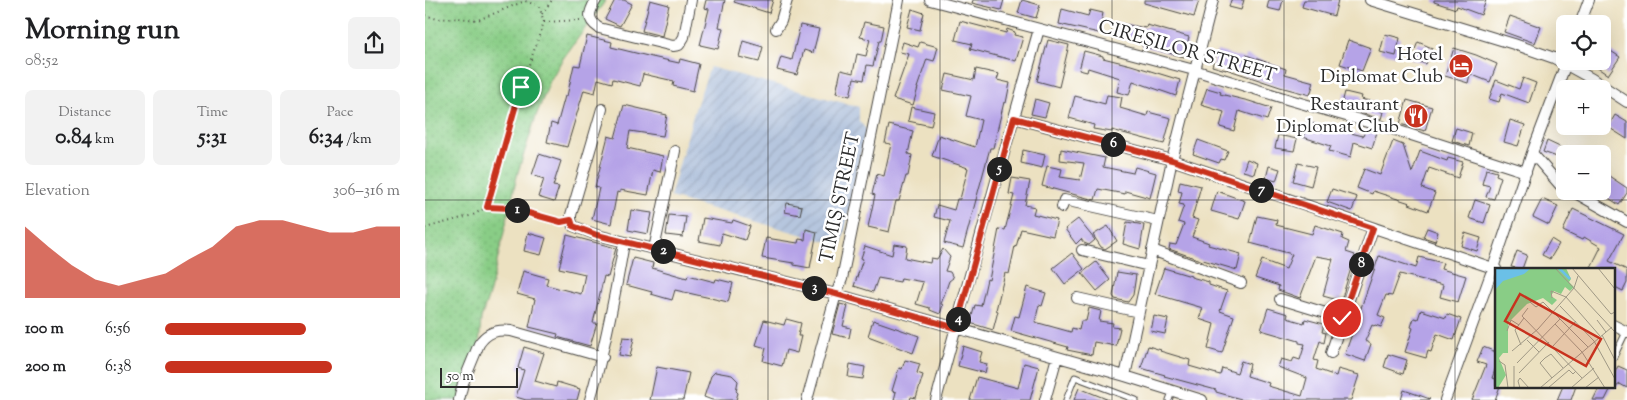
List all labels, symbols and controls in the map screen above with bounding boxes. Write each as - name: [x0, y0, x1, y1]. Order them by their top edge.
- text: Morning run: [25, 11, 180, 51]
- street label: CIREȘILOR STREET: [1095, 14, 1279, 90]
- map controls: [1556, 15, 1611, 200]
- button: locate: [1556, 15, 1611, 70]
- button: share: [348, 17, 400, 69]
- place label: Hotel Diplomat Club: [1320, 42, 1443, 91]
- text: 08:52: [25, 50, 59, 73]
- hotel icon: Hotel Diplomat Club: [1448, 53, 1474, 79]
- pin: [500, 66, 542, 108]
- icon: arrive: [507, 73, 535, 101]
- button: +: [1556, 80, 1611, 135]
- place label: Restaurant Diplomat Club: [1276, 92, 1399, 141]
- text: Distance: [58, 103, 111, 123]
- text: Time: [197, 103, 228, 123]
- text: Pace: [327, 103, 354, 123]
- restaurant icon: Restaurant Diplomat Club: [1403, 103, 1429, 129]
- text: 0.84: [55, 123, 92, 153]
- text: 5:31: [198, 123, 227, 153]
- text: 6:34: [309, 123, 343, 153]
- text: km: [92, 130, 114, 150]
- text: /km: [343, 130, 372, 150]
- street label: TIMIȘ STREET: [814, 130, 868, 266]
- pin: 6: [1101, 132, 1125, 156]
- text: 6: [1110, 134, 1117, 154]
- button: −: [1556, 145, 1611, 200]
- pin: 5: [987, 156, 1011, 182]
- text: 5: [997, 159, 1002, 179]
- pin: 7: [1249, 178, 1273, 202]
- text: Elevation: [25, 180, 90, 203]
- text: 306–316 m: [333, 180, 400, 203]
- text: 7: [1258, 180, 1265, 200]
- pin: 1: [505, 198, 529, 222]
- text: 1: [515, 200, 520, 220]
- pin: 2: [651, 238, 675, 264]
- text: 2: [660, 241, 667, 261]
- pin: 8: [1349, 252, 1373, 276]
- text: 8: [1358, 254, 1365, 274]
- inset map: [1495, 268, 1615, 388]
- pin: 3: [801, 276, 827, 300]
- text: 3: [812, 278, 817, 298]
- pin: [1321, 297, 1363, 339]
- icon: check: [1328, 304, 1356, 332]
- pin: 4: [945, 306, 971, 332]
- text: 4: [955, 309, 962, 329]
- text: 100 m: [25, 318, 64, 341]
- text: 6:56: [105, 318, 130, 341]
- text: 200 m: [25, 356, 66, 379]
- text: 6:38: [105, 356, 131, 379]
- scale bar: [440, 365, 517, 388]
- text: 50 m: [447, 367, 474, 387]

